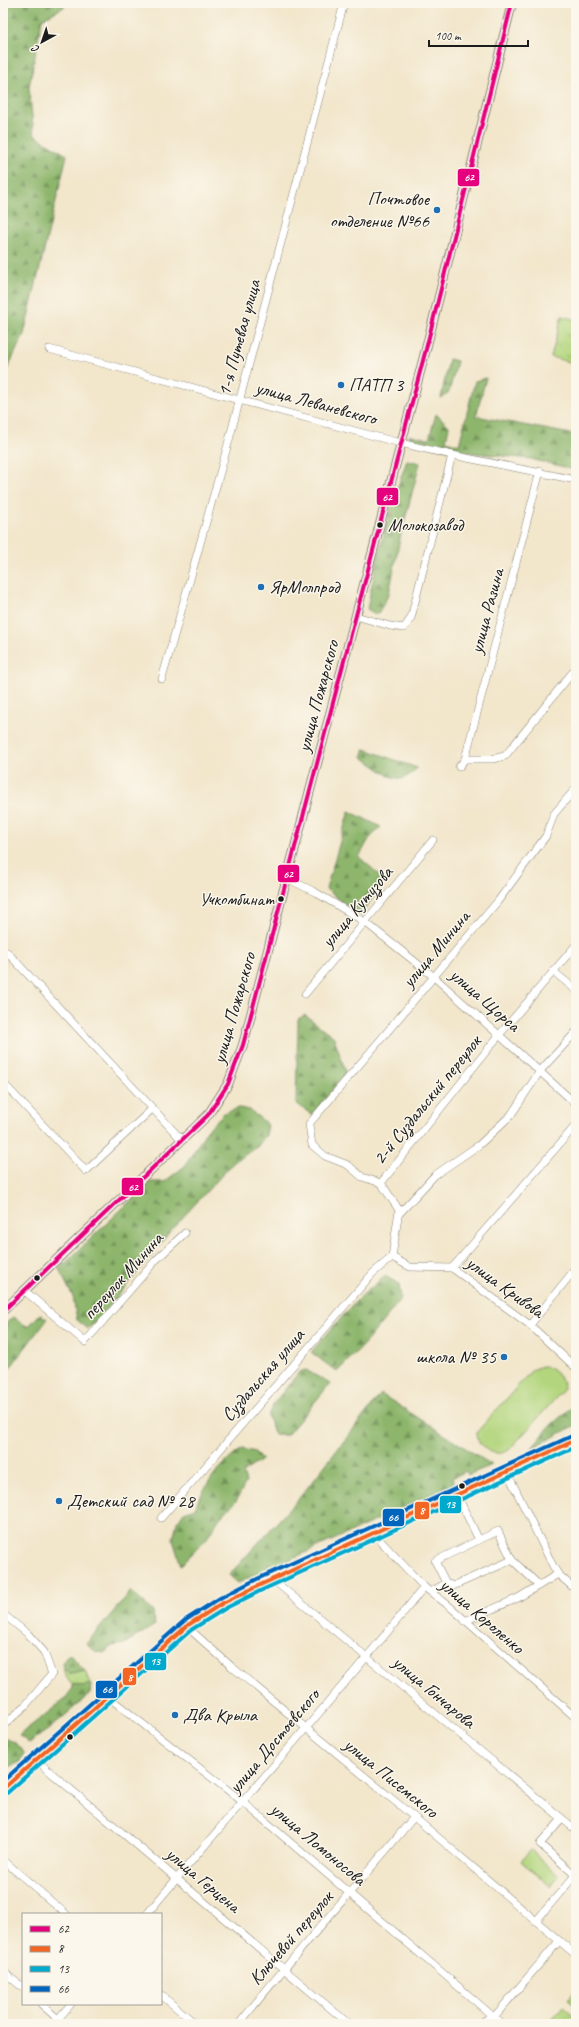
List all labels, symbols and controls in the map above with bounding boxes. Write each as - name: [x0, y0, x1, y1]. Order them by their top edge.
- north arrow: [22, 22, 62, 62]
- scale bar: [429, 22, 528, 48]
- text: 100 m: [435, 28, 462, 44]
- text: С: [28, 42, 42, 57]
- line badge: 62: [457, 168, 480, 187]
- text: 62: [464, 170, 475, 184]
- place label: Почтовое отделение №66: [330, 187, 431, 233]
- marker: Почтовое отделение №66: [432, 205, 442, 215]
- street label: 1-я Путевая улица: [212, 276, 266, 399]
- place label: ПАТП 3: [349, 373, 405, 397]
- street label: улица Леваневского: [252, 375, 381, 431]
- marker: ПАТП 3: [336, 380, 346, 390]
- line badge: 62: [376, 487, 399, 506]
- text: 62: [382, 490, 393, 504]
- place label: Молокозавод: [388, 514, 465, 536]
- marker: Молокозавод: [375, 520, 385, 530]
- street label: улица Разина: [464, 564, 510, 657]
- place label: ЯрМолпрод: [269, 575, 341, 599]
- marker: ЯрМолпрод: [256, 582, 266, 592]
- street label: улица Пожарского: [291, 636, 345, 755]
- street label: улица Кутузова: [315, 860, 399, 954]
- line badge: 62: [277, 864, 300, 883]
- text: 62: [283, 867, 294, 881]
- place label: Учкомбинат: [199, 888, 275, 910]
- marker: Учкомбинат: [276, 894, 286, 904]
- street label: улица Минина: [396, 904, 477, 993]
- street label: улица Пожарского: [206, 948, 262, 1067]
- street label: улица Щорса: [444, 962, 526, 1038]
- street label: 2-й Суздальский переулок: [367, 1029, 488, 1170]
- line badge: 62: [121, 1177, 144, 1196]
- text: 62: [128, 1180, 139, 1194]
- street label: переулок Минина: [77, 1226, 170, 1325]
- street label: улица Кривова: [461, 1250, 550, 1325]
- unlabelled marker: [32, 1273, 42, 1283]
- street label: Суздальская улица: [216, 1322, 311, 1426]
- place label: школа № 35: [416, 1345, 497, 1369]
- marker: школа № 35: [499, 1352, 509, 1362]
- unlabelled marker: [457, 1481, 467, 1491]
- place label: Детский сад № 28: [67, 1489, 197, 1513]
- line badge: 13: [439, 1495, 462, 1514]
- marker: Детский сад № 28: [54, 1496, 64, 1506]
- text: 13: [445, 1497, 456, 1511]
- line badge: 8: [414, 1501, 430, 1520]
- text: 8: [420, 1503, 427, 1517]
- line badge: 66: [382, 1508, 405, 1527]
- text: 66: [388, 1510, 399, 1524]
- street label: улица Короленко: [434, 1572, 530, 1660]
- street label: улица Гончарова: [387, 1650, 482, 1735]
- line badge: 13: [144, 1652, 167, 1671]
- text: 13: [150, 1654, 161, 1668]
- line badge: 8: [122, 1667, 137, 1686]
- text: 8: [128, 1670, 135, 1684]
- line badge: 66: [95, 1680, 118, 1699]
- text: 66: [102, 1682, 113, 1696]
- street label: улица Достоевского: [223, 1682, 326, 1799]
- place label: Два Крыла: [183, 1703, 259, 1727]
- marker: Два Крыла: [170, 1710, 180, 1720]
- unlabelled marker: [65, 1732, 75, 1742]
- street label: улица Писемского: [338, 1732, 444, 1824]
- street label: улица Ломоносова: [265, 1796, 372, 1892]
- street label: улица Герцена: [160, 1841, 247, 1920]
- street label: Ключевой переулок: [244, 1884, 340, 1990]
- legend: [22, 1913, 162, 2005]
- text: 62: [58, 1921, 70, 1937]
- text: 8: [58, 1941, 65, 1957]
- text: 13: [58, 1961, 70, 1977]
- text: 66: [58, 1981, 69, 1997]

